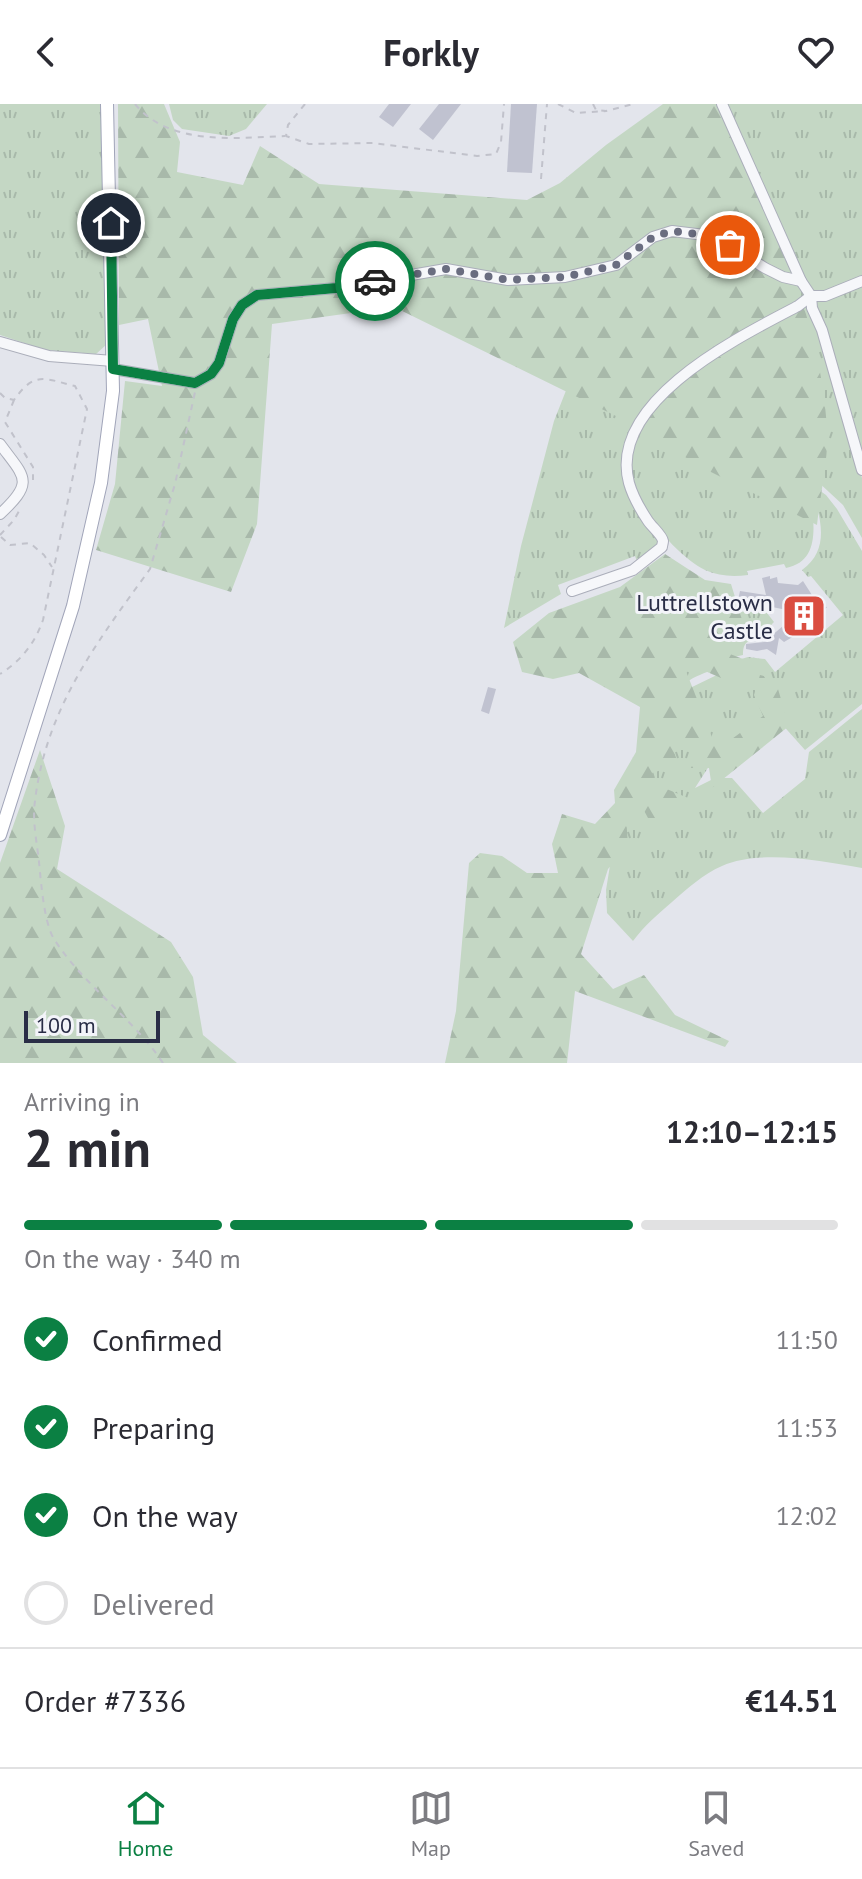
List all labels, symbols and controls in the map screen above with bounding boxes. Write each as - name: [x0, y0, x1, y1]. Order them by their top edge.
- text: Forkly: [383, 29, 479, 76]
- icon: back: [24, 30, 68, 74]
- icon: heart: [794, 30, 838, 74]
- pin: [77, 189, 145, 257]
- icon: home: [89, 201, 133, 245]
- pin: [696, 211, 764, 279]
- icon: bag: [708, 223, 752, 267]
- courier: [335, 241, 415, 321]
- icon: car: [353, 259, 397, 303]
- place label: Luttrellstown Castle: [636, 587, 773, 646]
- building icon: Luttrellstown Castle: [780, 592, 828, 640]
- scale bar: [24, 1007, 160, 1043]
- text: 100 m: [36, 1011, 96, 1039]
- text: Arriving in: [24, 1085, 140, 1118]
- text: 12:10–12:15: [666, 1112, 838, 1151]
- text: 2 min: [24, 1114, 151, 1181]
- text: On the way · 340 m: [24, 1242, 241, 1275]
- icon: check: [24, 1317, 68, 1361]
- text: Confirmed: [92, 1320, 223, 1359]
- text: 11:50: [776, 1323, 838, 1356]
- icon: check: [24, 1405, 68, 1449]
- text: Preparing: [92, 1408, 215, 1447]
- text: 11:53: [776, 1411, 838, 1444]
- icon: check: [24, 1493, 68, 1537]
- text: On the way: [92, 1496, 238, 1535]
- text: 12:02: [776, 1499, 838, 1532]
- text: Delivered: [92, 1584, 215, 1623]
- text: Order #7336: [24, 1681, 186, 1720]
- text: €14.51: [746, 1681, 838, 1720]
- tab: Home: [118, 1786, 173, 1862]
- tab: Map: [409, 1786, 453, 1862]
- tab: Saved: [688, 1786, 744, 1862]

